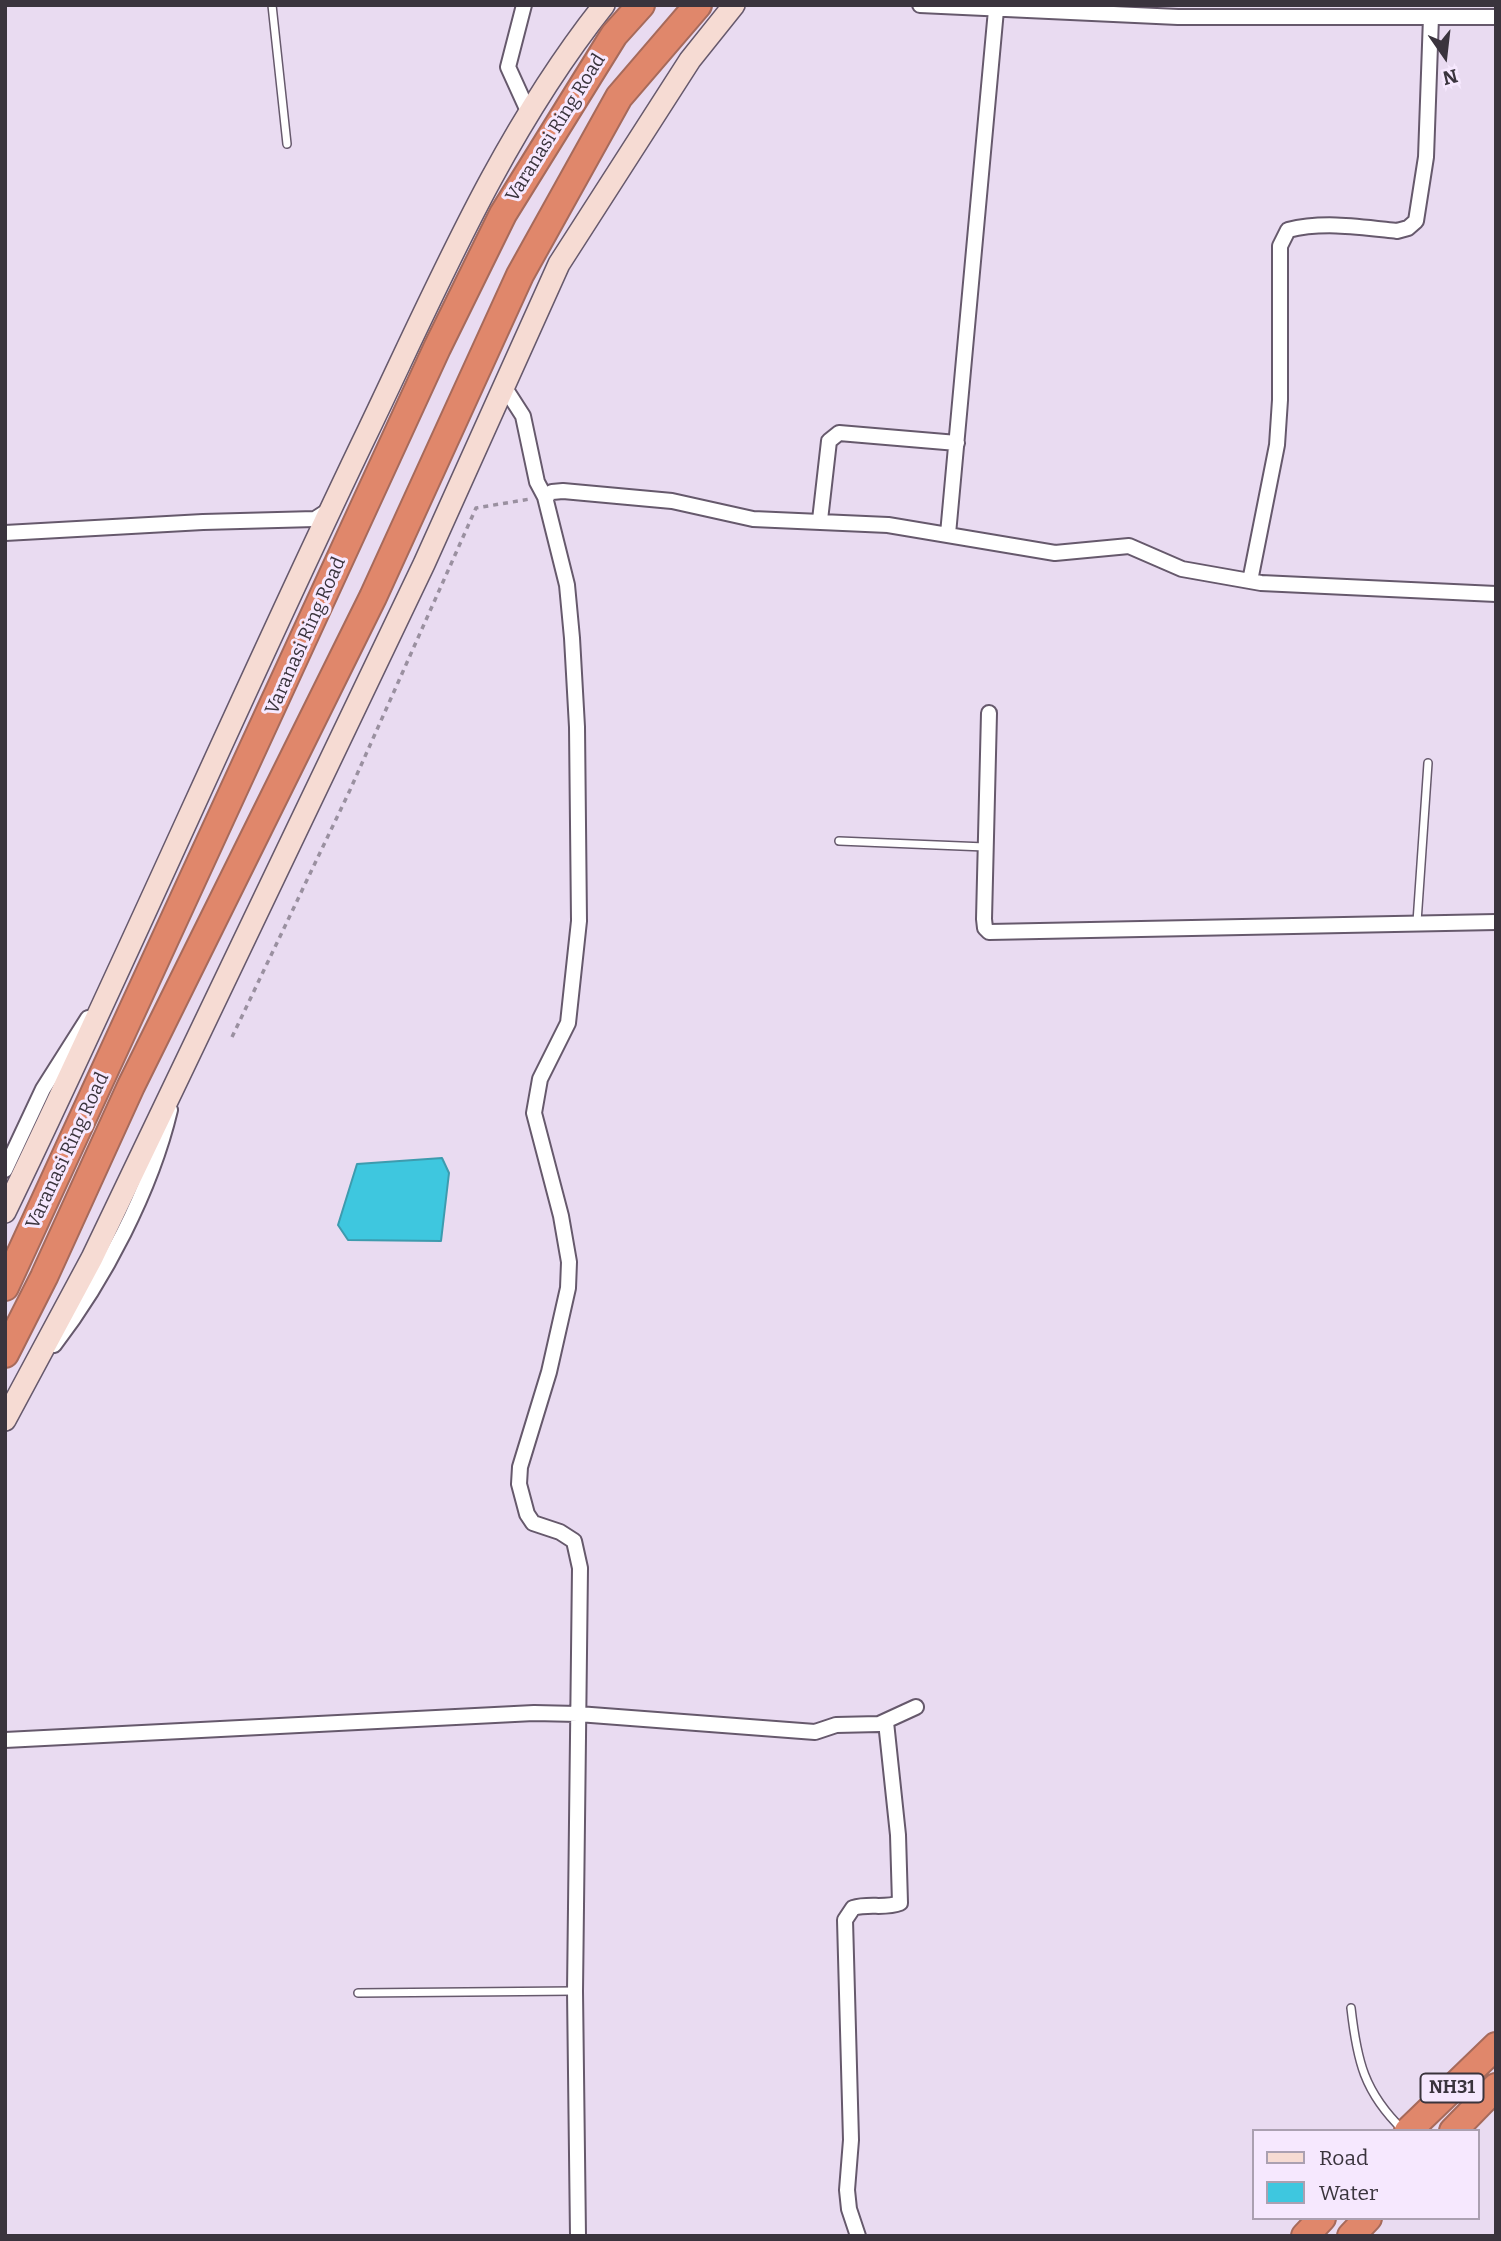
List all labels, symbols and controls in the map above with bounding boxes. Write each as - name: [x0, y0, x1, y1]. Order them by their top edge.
- north arrow: [1410, 21, 1480, 91]
- street label: Varanasi Ring Road: [501, 50, 611, 206]
- text: N: [1440, 64, 1460, 90]
- street label: Varanasi Ring Road: [261, 554, 351, 718]
- street label: Varanasi Ring Road: [22, 1069, 114, 1233]
- road number: NH31: [1420, 2074, 1484, 2102]
- legend: [1252, 2129, 1480, 2220]
- text: Road: [1319, 2145, 1368, 2171]
- text: Water: [1319, 2180, 1378, 2206]

